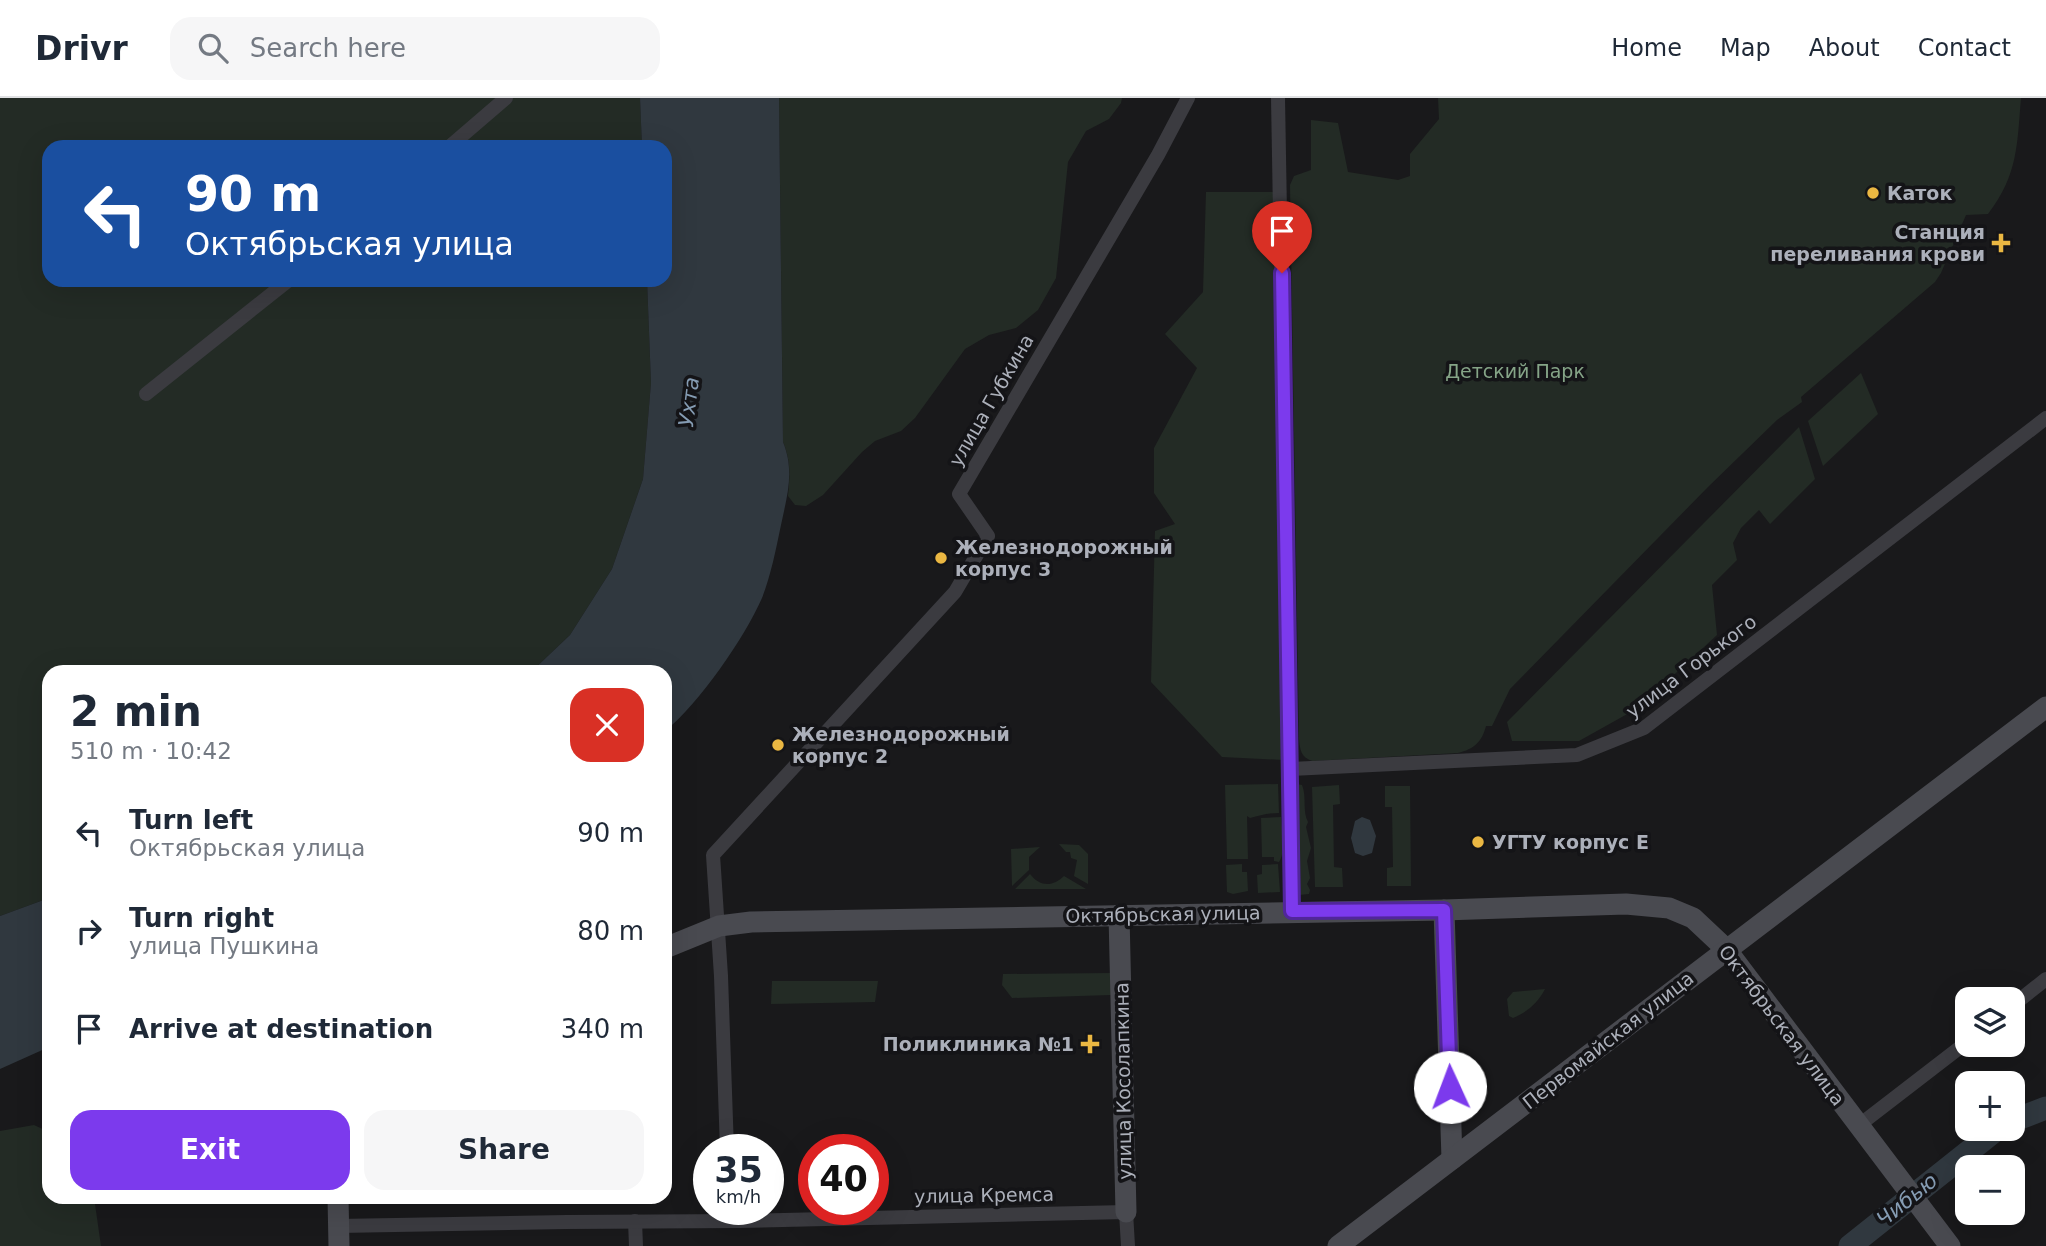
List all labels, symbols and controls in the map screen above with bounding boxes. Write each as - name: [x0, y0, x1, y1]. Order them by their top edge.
- search box: [170, 17, 660, 80]
- text: Drivr: [35, 29, 128, 68]
- icon: search: [194, 29, 232, 67]
- text: Search here: [250, 33, 406, 63]
- text: Home: [1611, 34, 1682, 62]
- text: Map: [1720, 34, 1771, 62]
- text: About: [1809, 34, 1880, 62]
- text: Contact: [1918, 34, 2011, 62]
- text: 90 m: [185, 166, 321, 223]
- icon: left: [70, 168, 161, 259]
- place label: Каток: [1887, 182, 1952, 204]
- marker: Каток: [1865, 185, 1881, 201]
- pin: [1252, 201, 1312, 273]
- icon: arrive: [1263, 212, 1301, 250]
- place label: Станция переливания крови: [1770, 221, 1985, 265]
- text: Октябрьская улица: [185, 225, 514, 263]
- marker: Станция переливания крови: [1991, 233, 2011, 253]
- street label: улица Губкина: [944, 330, 1038, 470]
- park label: Детский Парк: [1445, 360, 1585, 382]
- water label: Ухта: [674, 376, 704, 428]
- place label: Железнодорожный корпус 3: [955, 536, 1173, 580]
- marker: Железнодорожный корпус 3: [933, 550, 949, 566]
- street label: улица Горького: [1621, 610, 1761, 722]
- text: 2 min: [70, 687, 202, 736]
- button: close: [570, 688, 644, 762]
- place label: Железнодорожный корпус 2: [792, 723, 1010, 767]
- marker: Железнодорожный корпус 2: [770, 737, 786, 753]
- text: 510 m · 10:42: [70, 738, 232, 764]
- text: Turn left: [129, 805, 253, 835]
- icon: left: [70, 814, 108, 852]
- text: 90 m: [577, 818, 644, 848]
- place label: УГТУ корпус Е: [1492, 831, 1649, 853]
- marker: УГТУ корпус Е: [1470, 834, 1486, 850]
- text: Октябрьская улица: [129, 835, 365, 861]
- street label: Октябрьская улица: [1065, 901, 1261, 927]
- text: Turn right: [129, 903, 274, 933]
- icon: right: [70, 912, 108, 950]
- text: 80 m: [577, 916, 644, 946]
- text: улица Пушкина: [129, 933, 319, 959]
- street label: Октябрьская улица: [1714, 940, 1850, 1110]
- street label: Первомайская улица: [1518, 967, 1698, 1113]
- street label: улица Косолапкина: [1110, 982, 1136, 1180]
- map controls: [1955, 987, 2025, 1225]
- button: layers: [1955, 987, 2025, 1057]
- icon: arrive: [70, 1010, 108, 1048]
- text: Arrive at destination: [129, 1014, 433, 1044]
- text: 340 m: [561, 1014, 644, 1044]
- place label: Поликлиника №1: [883, 1033, 1074, 1055]
- marker: Поликлиника №1: [1080, 1034, 1100, 1054]
- position arrow: [1413, 1050, 1487, 1124]
- button: +: [1955, 1071, 2025, 1141]
- button: Exit: [70, 1110, 350, 1190]
- button: Share: [364, 1110, 644, 1190]
- speed limit sign: 40: [798, 1134, 889, 1225]
- text: 35: [714, 1150, 763, 1190]
- button: −: [1955, 1155, 2025, 1225]
- water label: Чибью: [1872, 1168, 1942, 1232]
- street label: улица Кремса: [914, 1183, 1054, 1207]
- text: km/h: [716, 1186, 761, 1207]

